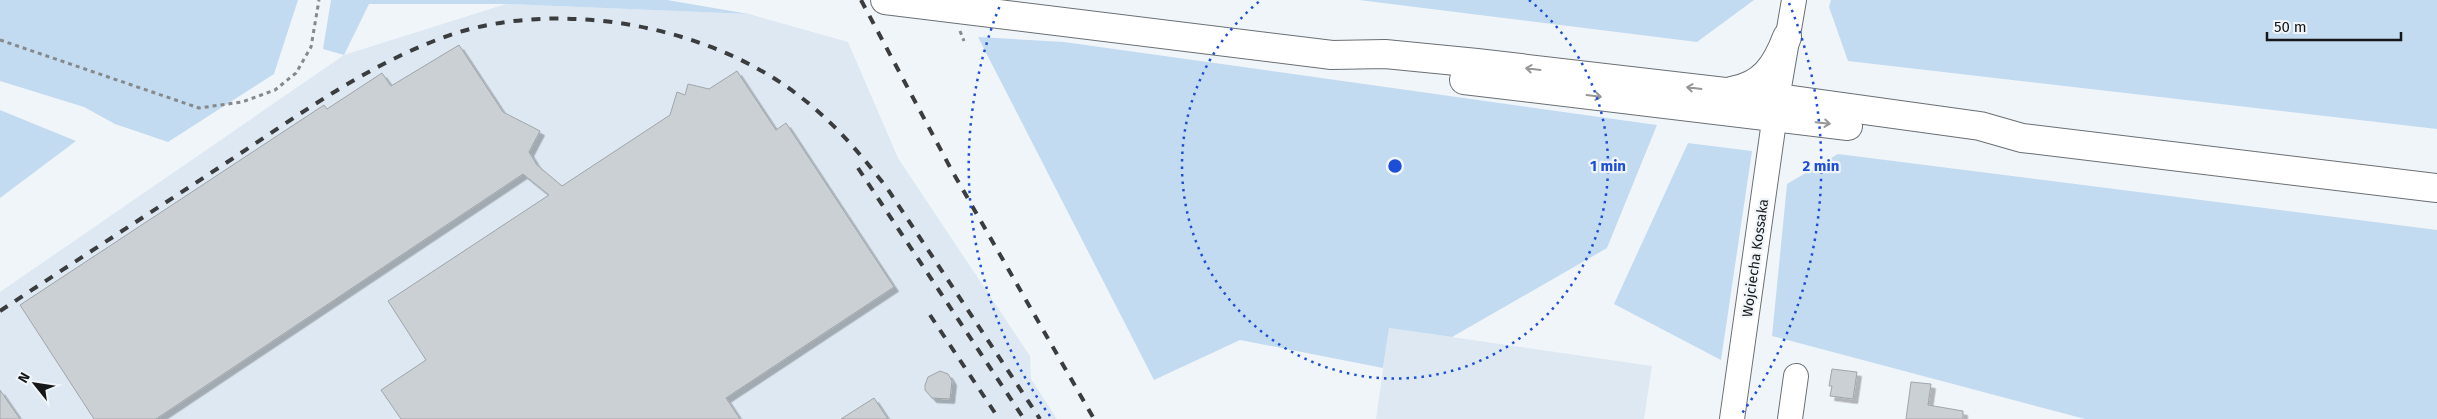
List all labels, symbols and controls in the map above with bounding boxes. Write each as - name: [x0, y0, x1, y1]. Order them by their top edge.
- scale bar: [2267, 10, 2401, 42]
- text: 50 m: [2274, 18, 2307, 36]
- one-way arrow: [1525, 64, 1541, 74]
- one-way arrow: [1686, 83, 1702, 93]
- one-way arrow: [1585, 91, 1601, 101]
- one-way arrow: [1815, 118, 1831, 128]
- centre of rings: [1386, 157, 1404, 175]
- text: 1 min: [1590, 157, 1626, 175]
- text: 2 min: [1803, 157, 1839, 175]
- street label: Wojciecha Kossaka: [1739, 198, 1772, 318]
- north arrow: [10, 359, 60, 409]
- text: N: [14, 369, 34, 386]

